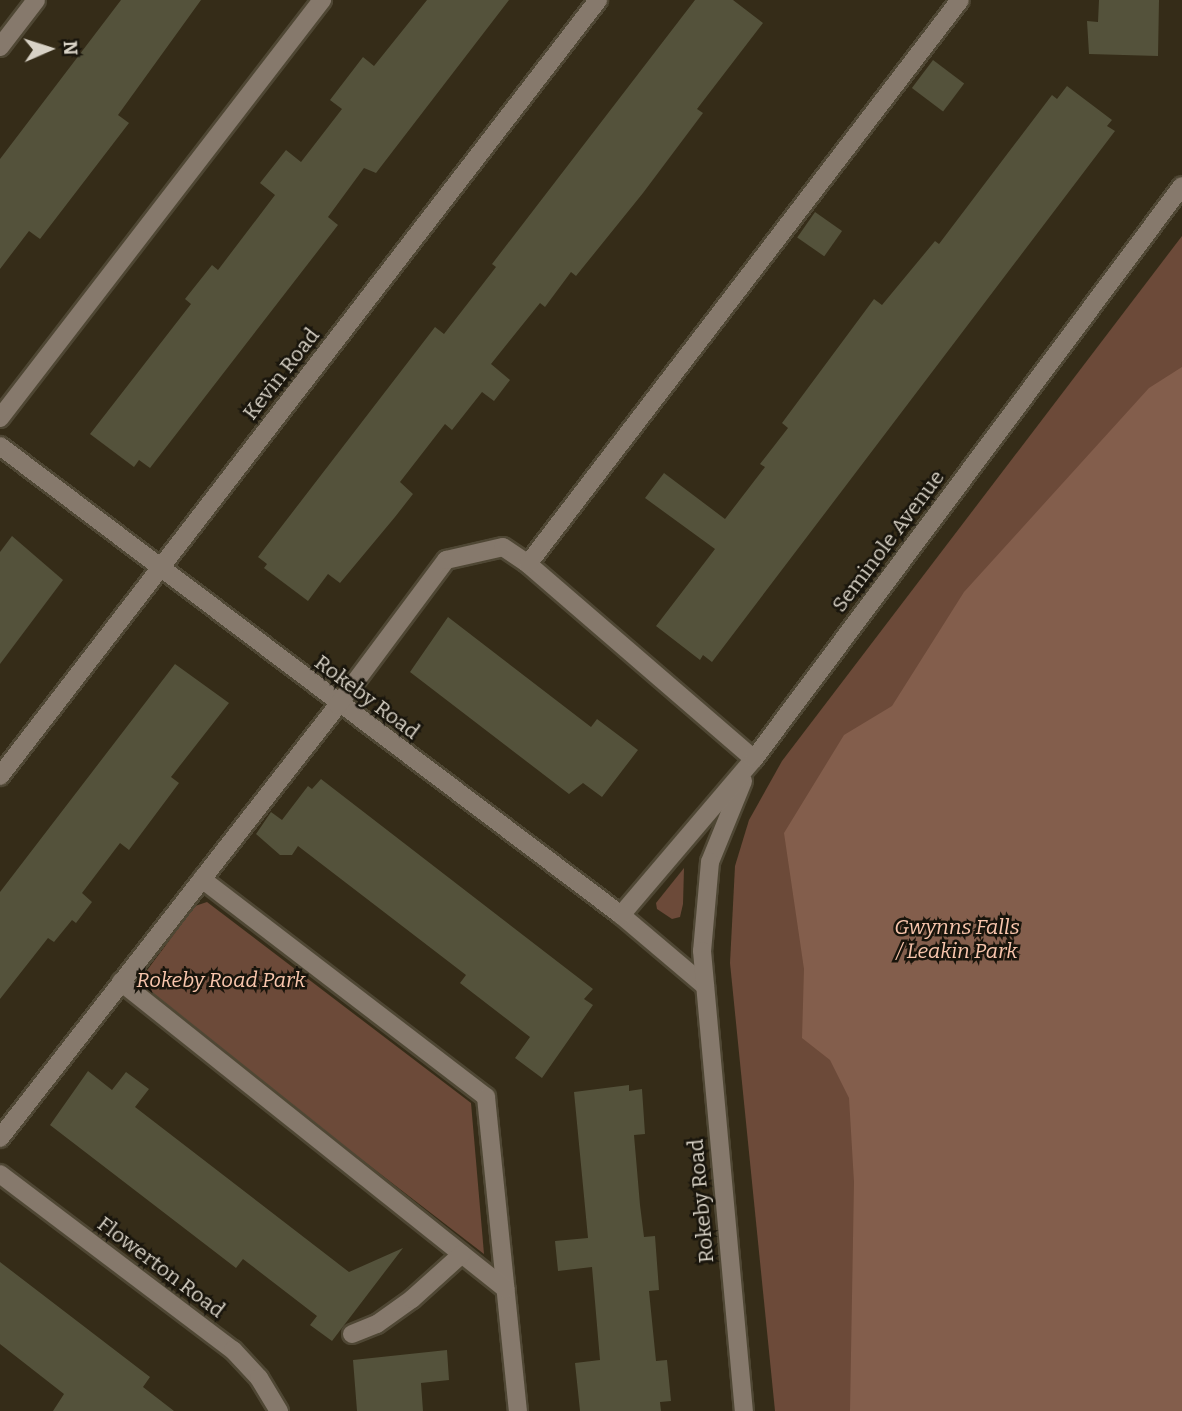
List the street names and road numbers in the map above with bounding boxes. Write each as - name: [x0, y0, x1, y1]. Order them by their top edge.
- street label: Kevin Road: [237, 323, 325, 425]
- street label: Seminole Avenue: [826, 465, 950, 617]
- street label: Rokeby Road: [310, 649, 424, 745]
- street label: Rokeby Road: [683, 1138, 719, 1264]
- street label: Flowerton Road: [92, 1211, 230, 1323]

